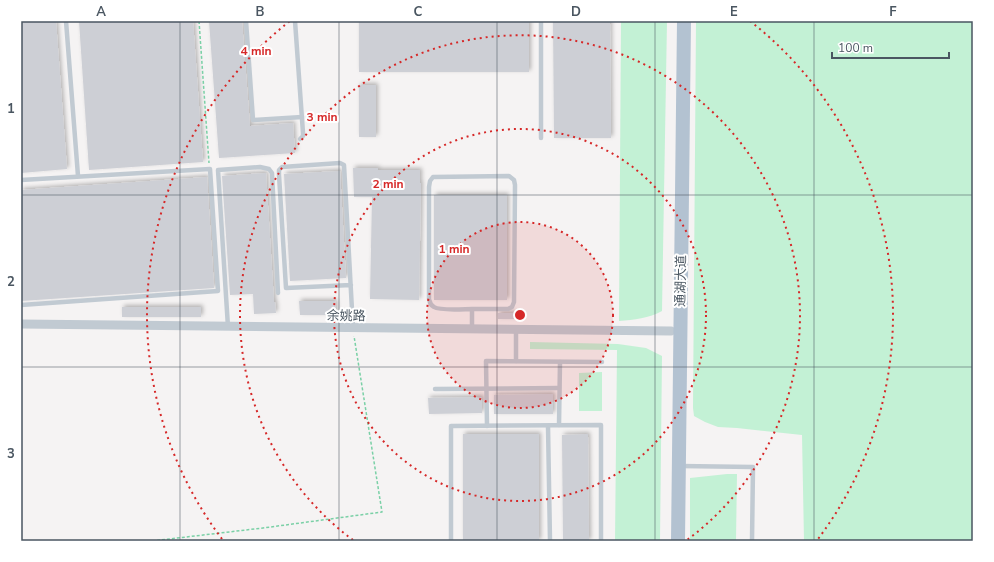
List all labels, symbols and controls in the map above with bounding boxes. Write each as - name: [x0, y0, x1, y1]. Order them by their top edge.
- text: A: [96, 3, 106, 21]
- text: B: [256, 3, 265, 21]
- text: C: [414, 3, 423, 21]
- text: D: [571, 3, 581, 21]
- text: E: [730, 3, 738, 21]
- text: F: [889, 3, 897, 21]
- scale bar: [832, 34, 949, 60]
- text: 100 m: [838, 40, 873, 56]
- text: 4 min: [240, 43, 272, 59]
- text: 1: [7, 100, 15, 118]
- text: 3 min: [306, 109, 338, 125]
- text: 2 min: [372, 176, 404, 192]
- text: 1 min: [438, 241, 470, 257]
- street label: 通湖大道: [672, 255, 690, 307]
- text: 2: [7, 273, 15, 291]
- street label: 余姚路: [326, 307, 366, 325]
- centre of rings: [513, 308, 527, 322]
- text: 3: [7, 445, 15, 463]

